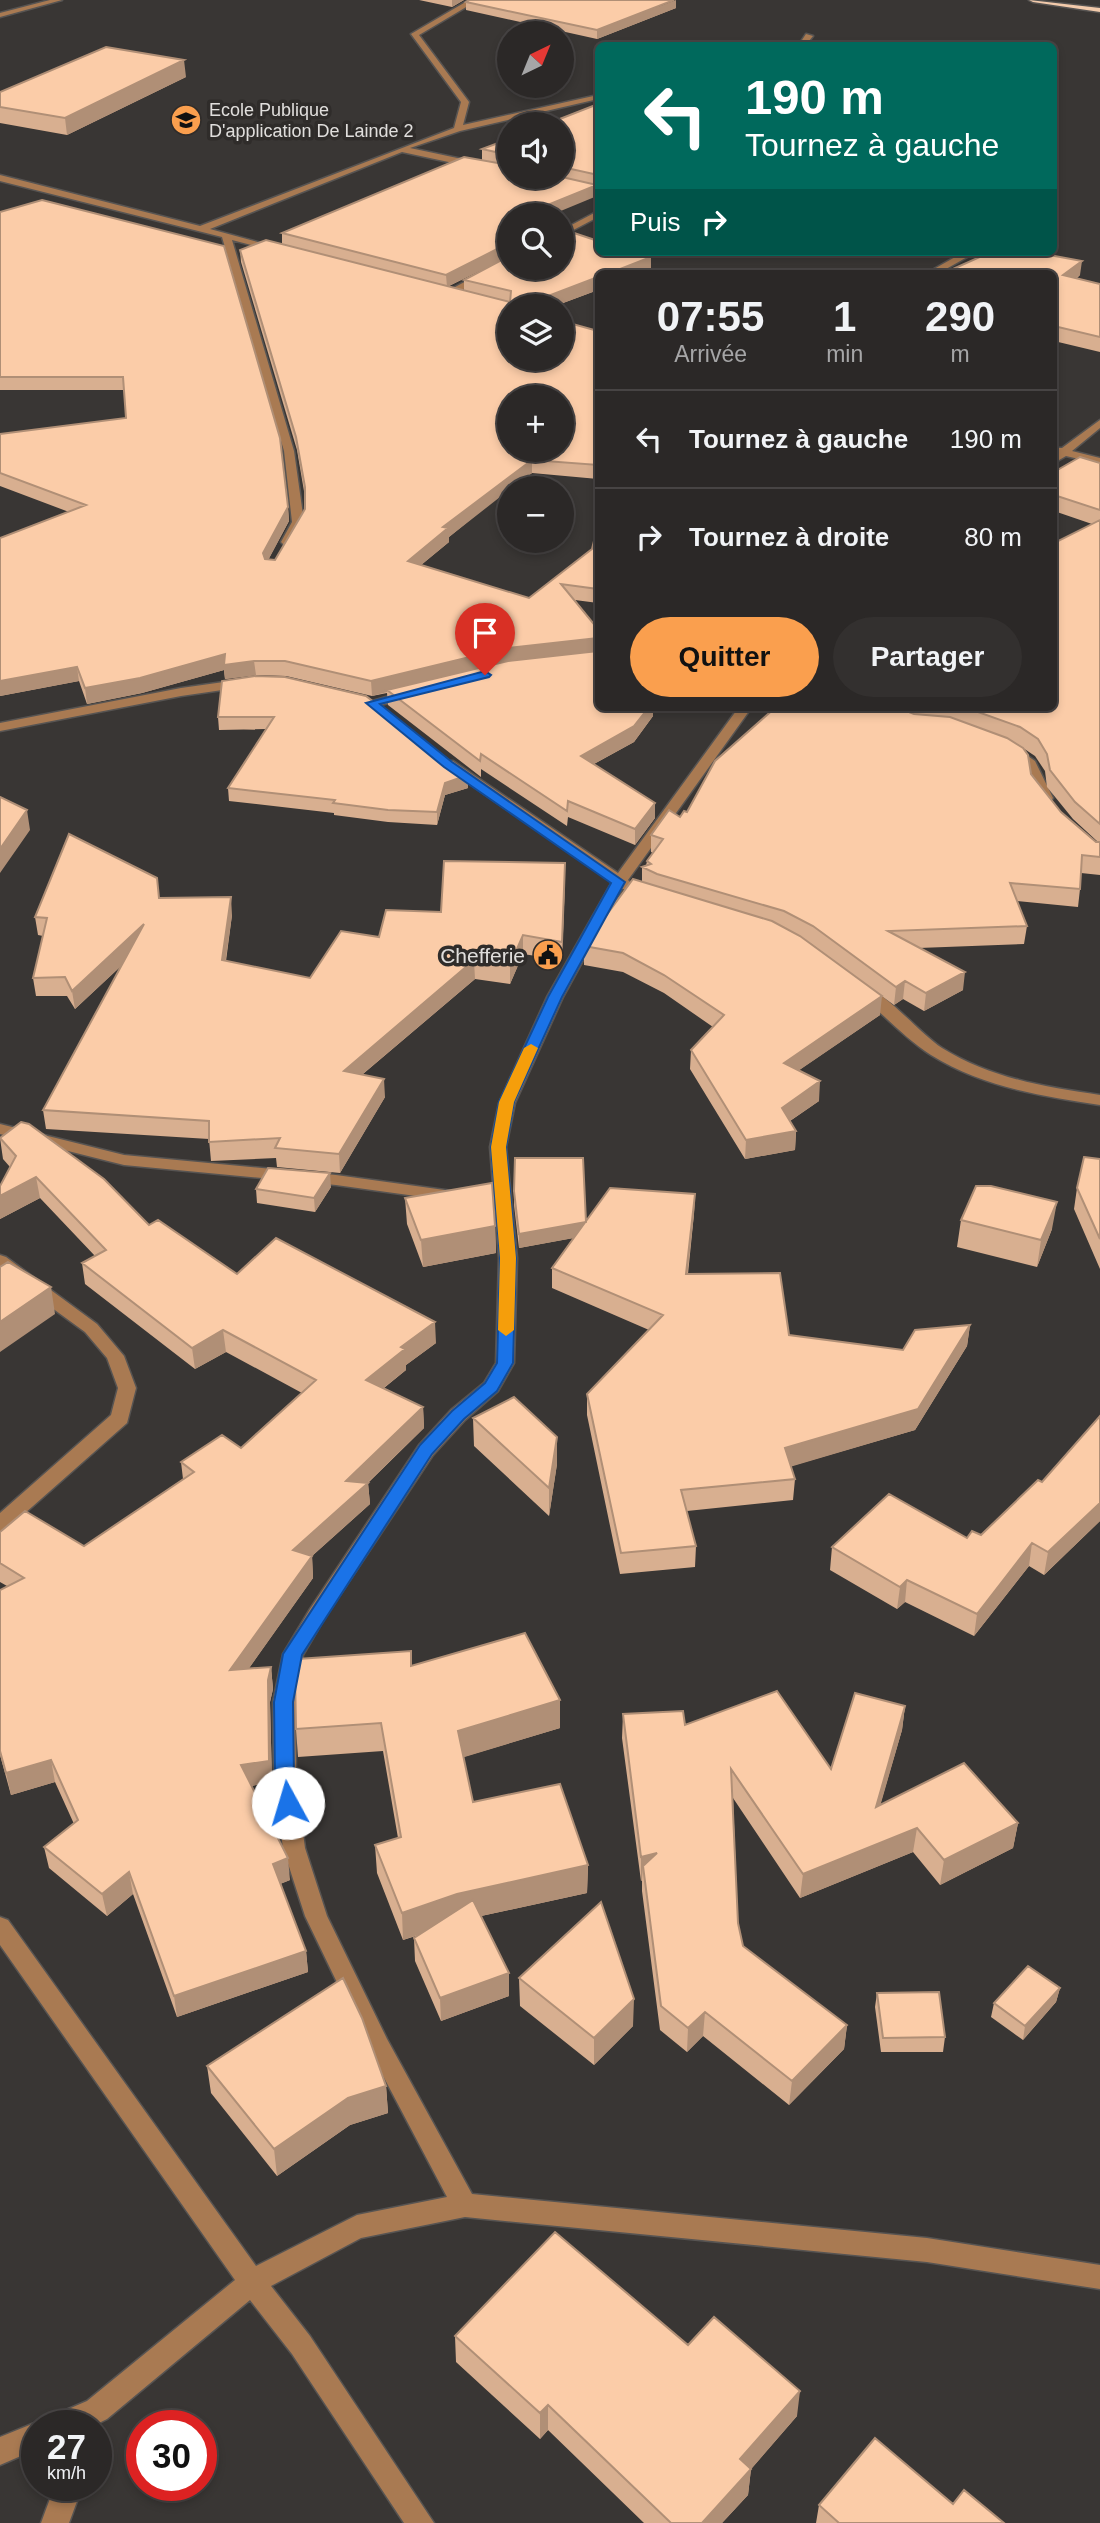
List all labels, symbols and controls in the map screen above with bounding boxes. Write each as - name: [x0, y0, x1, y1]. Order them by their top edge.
- north arrow: [497, 21, 574, 98]
- map controls: [497, 21, 574, 553]
- icon: left: [630, 70, 721, 161]
- text: 190 m: [745, 70, 884, 124]
- place label: Ecole Publique D'application De Lainde 2: [209, 100, 414, 141]
- school or university icon: Ecole Publique D'application De Lainde 2: [169, 103, 203, 137]
- button: sound: [497, 112, 574, 189]
- text: Tournez à gauche: [745, 127, 999, 163]
- button: search: [497, 203, 574, 280]
- icon: right: [695, 203, 733, 241]
- text: Puis: [630, 207, 681, 237]
- text: 07:55: [657, 293, 764, 340]
- text: 1: [833, 293, 856, 340]
- text: 290: [925, 293, 995, 340]
- button: layers: [497, 294, 574, 371]
- text: Arrivée: [674, 341, 747, 367]
- text: min: [826, 341, 863, 367]
- text: m: [951, 341, 970, 367]
- button: +: [497, 385, 574, 462]
- icon: left: [630, 420, 668, 458]
- text: Tournez à gauche: [689, 424, 908, 454]
- text: 190 m: [950, 424, 1022, 454]
- button: −: [497, 476, 574, 553]
- icon: right: [630, 518, 668, 556]
- text: Tournez à droite: [689, 522, 889, 552]
- text: 80 m: [964, 522, 1022, 552]
- pin: [455, 603, 515, 675]
- icon: arrive: [466, 614, 504, 652]
- button: Quitter: [630, 617, 819, 697]
- button: Partager: [833, 617, 1022, 697]
- public building icon: Chefferie: [531, 938, 565, 972]
- place label: Chefferie: [440, 944, 525, 967]
- position arrow: [251, 1766, 325, 1840]
- speed limit sign: 30: [126, 2410, 217, 2501]
- text: 27: [47, 2427, 86, 2466]
- text: km/h: [47, 2463, 86, 2483]

